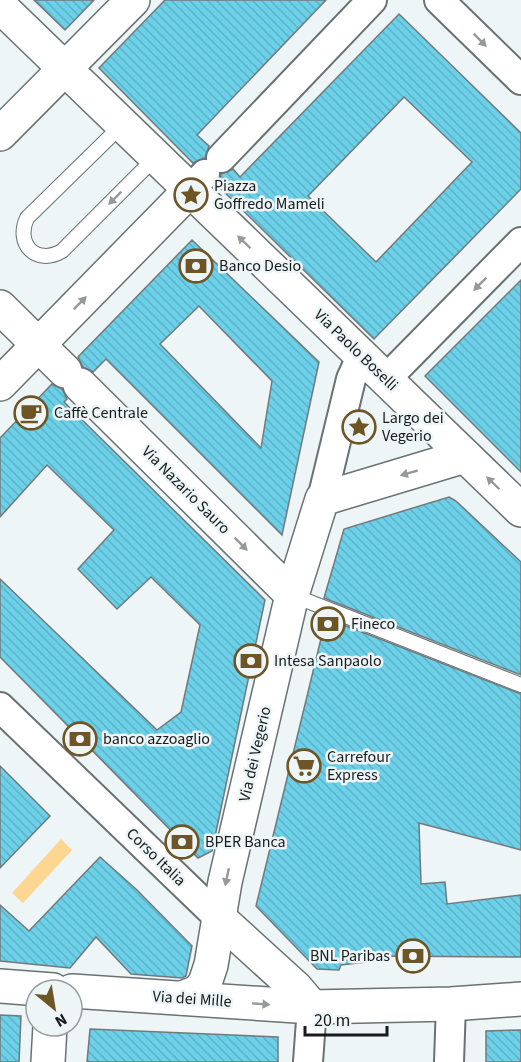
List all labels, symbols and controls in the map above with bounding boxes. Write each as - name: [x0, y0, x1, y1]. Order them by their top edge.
- one-way arrow: [473, 33, 487, 47]
- place label: Piazza Goffredo Mameli: [214, 175, 325, 215]
- place icon: Piazza Goffredo Mameli: [173, 177, 209, 213]
- one-way arrow: [108, 191, 122, 205]
- one-way arrow: [238, 235, 252, 249]
- bank icon: Banco Desio: [178, 248, 214, 284]
- place label: Banco Desio: [219, 255, 301, 277]
- one-way arrow: [473, 276, 487, 291]
- one-way arrow: [73, 297, 87, 311]
- street label: Via Paolo Boselli: [309, 304, 403, 396]
- cafe icon: Caffè Centrale: [13, 395, 49, 431]
- place label: Caffè Centrale: [54, 402, 148, 424]
- place label: Largo dei Vegerio: [382, 407, 444, 447]
- place icon: Largo dei Vegerio: [341, 409, 377, 445]
- street label: Via Nazario Sauro: [137, 441, 235, 539]
- one-way arrow: [400, 469, 418, 478]
- one-way arrow: [486, 476, 501, 490]
- one-way arrow: [234, 537, 248, 551]
- bank icon: Fineco: [310, 606, 346, 642]
- place label: Fineco: [351, 613, 395, 635]
- bank icon: Intesa Sanpaolo: [233, 643, 269, 679]
- place label: Intesa Sanpaolo: [274, 650, 382, 672]
- street label: Via dei Vegerio: [233, 704, 277, 804]
- bank icon: banco azzoaglio: [62, 721, 98, 757]
- place label: banco azzoaglio: [103, 728, 210, 750]
- place label: Carrefour Express: [327, 746, 391, 786]
- supermarket icon: Carrefour Express: [286, 748, 322, 784]
- street label: Corso Italia: [121, 823, 191, 891]
- bank icon: BPER Banca: [164, 824, 200, 860]
- place label: BPER Banca: [205, 831, 286, 853]
- one-way arrow: [221, 868, 231, 886]
- bank icon: BNL Paribas: [395, 938, 431, 974]
- place label: BNL Paribas: [310, 945, 390, 967]
- north arrow: [24, 978, 84, 1038]
- street label: Via dei Mille: [152, 985, 232, 1013]
- one-way arrow: [251, 999, 270, 1009]
- scale bar: [305, 999, 388, 1037]
- text: N: [51, 1008, 71, 1032]
- text: 20 m: [314, 1008, 350, 1033]

